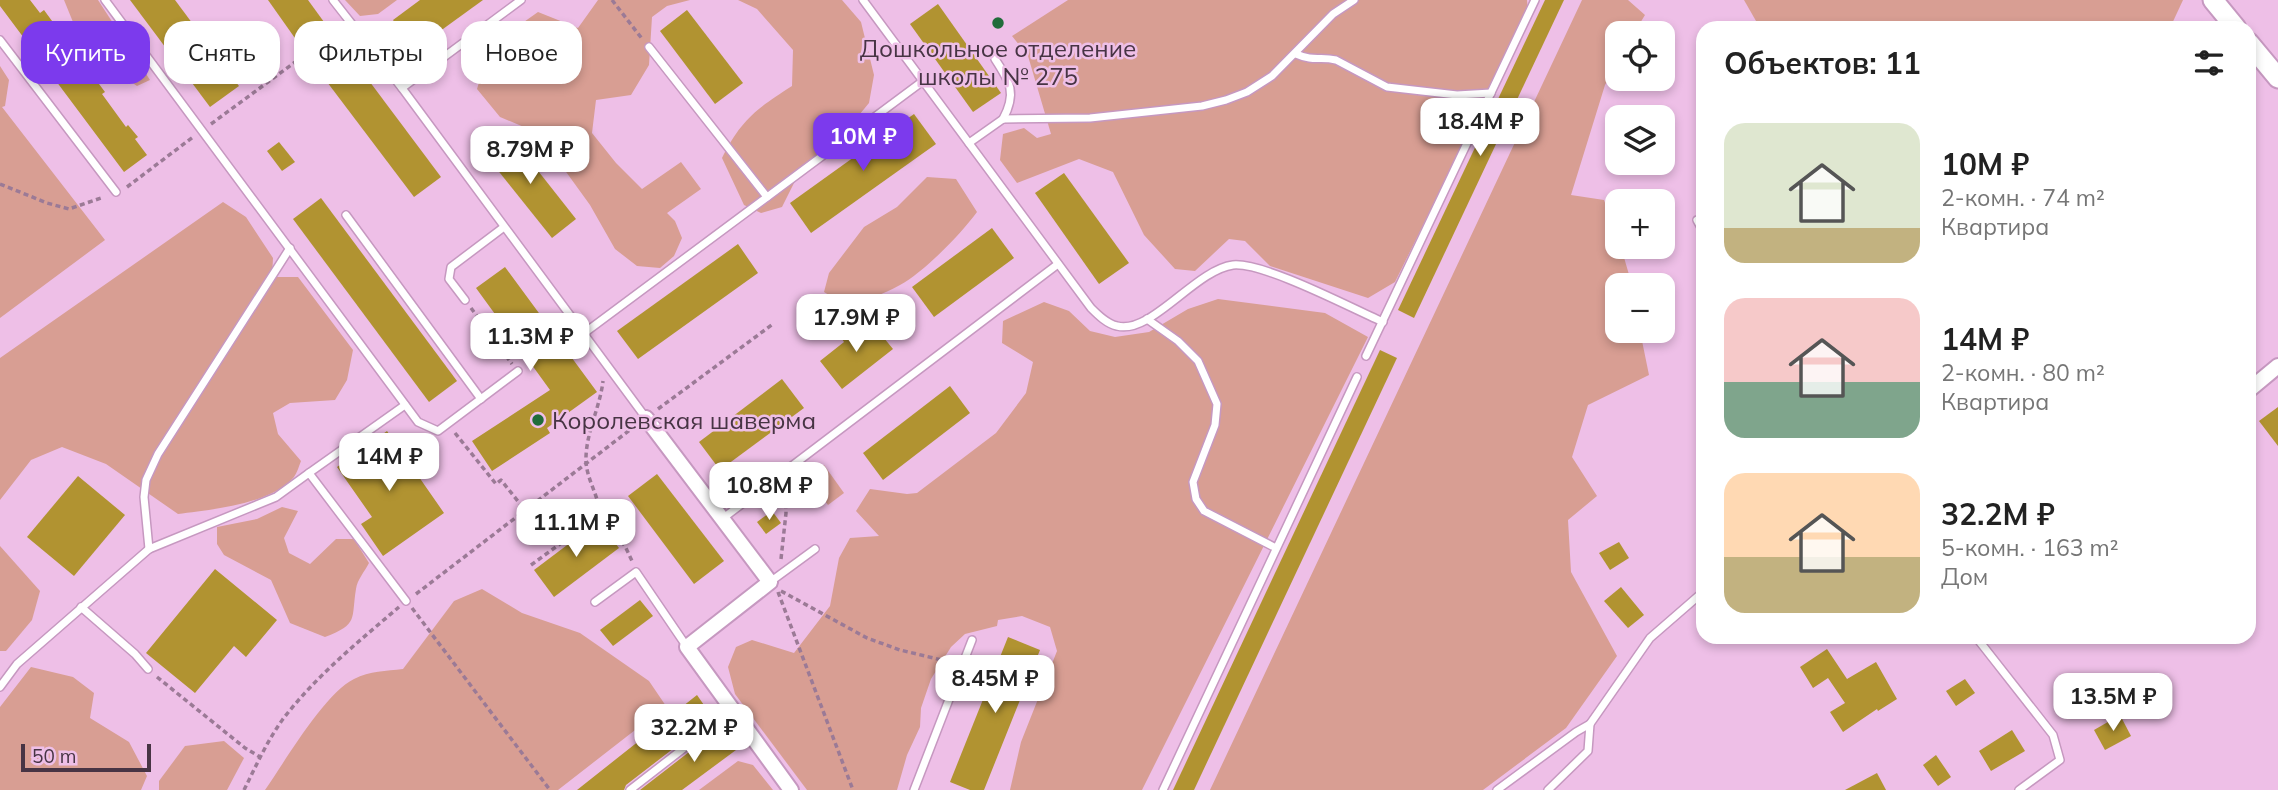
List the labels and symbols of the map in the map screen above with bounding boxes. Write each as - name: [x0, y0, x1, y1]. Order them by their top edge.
- marker: Дошкольное отделение школы № 275: [990, 15, 1006, 31]
- place label: Дошкольное отделение школы № 275: [860, 33, 1136, 91]
- pin: 18.4M ₽: [1415, 99, 1545, 158]
- pin: 10M ₽: [814, 114, 912, 173]
- pin: 8.79M ₽: [465, 127, 595, 186]
- pin: 17.9M ₽: [791, 294, 921, 354]
- pin: 11.3M ₽: [465, 314, 595, 373]
- place label: Королевская шаверма: [552, 405, 816, 435]
- marker: Королевская шаверма: [530, 412, 546, 428]
- pin: 14M ₽: [340, 434, 438, 493]
- pin: 10.8M ₽: [704, 462, 834, 522]
- pin: 11.1M ₽: [511, 500, 641, 559]
- pin: 8.45M ₽: [930, 656, 1060, 715]
- pin: 13.5M ₽: [2048, 674, 2178, 733]
- pin: 32.2M ₽: [629, 704, 759, 764]
- scale bar: [21, 741, 150, 773]

